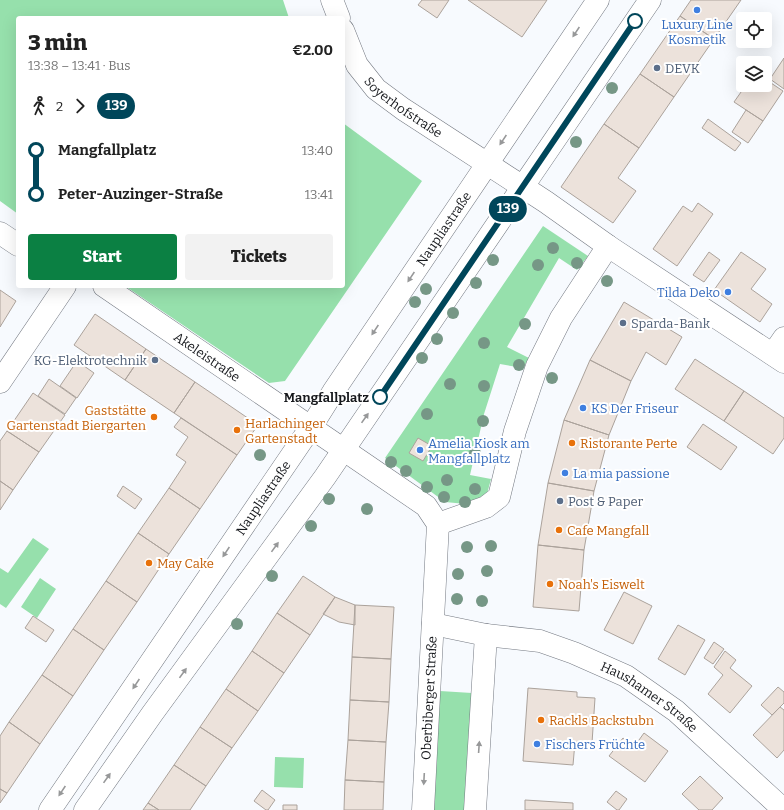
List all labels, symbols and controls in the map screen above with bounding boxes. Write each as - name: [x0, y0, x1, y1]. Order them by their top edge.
- marker: Luxury Line Kosmetik: [692, 5, 702, 15]
- map controls: [736, 12, 772, 92]
- button: locate: [736, 12, 772, 48]
- unlabelled marker: [627, 13, 643, 29]
- place label: Luxury Line Kosmetik: [661, 17, 733, 47]
- one-way arrow: [572, 27, 580, 38]
- text: 3 min: [28, 29, 87, 56]
- text: €2.00: [292, 41, 333, 59]
- button: layers: [736, 56, 772, 92]
- text: 13:38 – 13:41 · Bus: [28, 58, 131, 73]
- place label: DEVK: [665, 61, 701, 76]
- marker: DEVK: [652, 63, 662, 73]
- street label: Soyerhofstraße: [362, 73, 445, 140]
- icon: walk: [28, 95, 50, 117]
- icon: forward: [69, 95, 91, 117]
- text: 139: [105, 97, 127, 114]
- text: 2: [56, 99, 63, 114]
- one-way arrow: [499, 135, 507, 145]
- text: Mangfallplatz: [58, 141, 156, 159]
- text: 13:40: [302, 143, 333, 158]
- text: Peter-Auzinger-Straße: [58, 185, 223, 203]
- text: 13:41: [305, 187, 333, 202]
- street label: Naupliastraße: [413, 189, 474, 269]
- line badge: 139: [485, 196, 531, 222]
- text: 139: [497, 200, 519, 217]
- button: Start: [28, 234, 177, 280]
- button: Tickets: [185, 234, 333, 280]
- one-way arrow: [407, 272, 415, 283]
- place label: Tilda Deko: [657, 285, 720, 300]
- marker: Tilda Deko: [723, 287, 733, 297]
- place label: Sparda-Bank: [631, 316, 711, 331]
- marker: Sparda-Bank: [618, 318, 628, 328]
- one-way arrow: [371, 325, 379, 335]
- street label: Akeleistraße: [171, 329, 243, 384]
- place label: KG-Elektrotechnik: [34, 353, 148, 368]
- marker: KG-Elektrotechnik: [150, 355, 160, 365]
- marker: Mangfallplatz: [372, 389, 388, 405]
- place label: Mangfallplatz: [284, 390, 369, 405]
- place label: KS Der Friseur: [591, 401, 679, 416]
- place label: Gaststätte Gartenstadt Biergarten: [6, 403, 147, 433]
- marker: KS Der Friseur: [578, 403, 588, 413]
- marker: Gaststätte Gartenstadt Biergarten: [149, 412, 159, 422]
- one-way arrow: [361, 413, 369, 423]
- place label: Harlachinger Gartenstadt: [245, 416, 325, 446]
- marker: Harlachinger Gartenstadt: [232, 425, 242, 435]
- place label: Amelia Kiosk am Mangfallplatz: [428, 436, 530, 466]
- place label: Ristorante Perte: [580, 436, 677, 451]
- marker: Ristorante Perte: [567, 438, 577, 448]
- marker: Amelia Kiosk am Mangfallplatz: [415, 445, 425, 455]
- street label: Naupliastraße: [232, 458, 293, 538]
- place label: La mia passione: [573, 466, 670, 481]
- marker: La mia passione: [560, 468, 570, 478]
- place label: Post & Paper: [568, 494, 643, 509]
- marker: Post & Paper: [555, 496, 565, 506]
- place label: Cafe Mangfall: [567, 523, 649, 538]
- marker: Cafe Mangfall: [554, 525, 564, 535]
- one-way arrow: [271, 541, 279, 552]
- one-way arrow: [222, 547, 230, 557]
- place label: May Cake: [157, 556, 214, 571]
- marker: May Cake: [144, 558, 154, 568]
- place label: Noah's Eiswelt: [558, 577, 645, 592]
- marker: Noah's Eiswelt: [545, 579, 555, 589]
- street label: Oberbiberger Straße: [418, 636, 440, 760]
- street label: Haushamer Straße: [598, 658, 701, 735]
- one-way arrow: [179, 667, 187, 678]
- one-way arrow: [132, 679, 140, 689]
- place label: Rackls Backstubn: [549, 713, 655, 728]
- marker: Rackls Backstubn: [536, 715, 546, 725]
- place label: Fischers Früchte: [545, 737, 645, 752]
- marker: Fischers Früchte: [532, 739, 542, 749]
- one-way arrow: [476, 741, 483, 753]
- one-way arrow: [103, 773, 111, 783]
- one-way arrow: [421, 773, 428, 785]
- one-way arrow: [58, 786, 66, 797]

